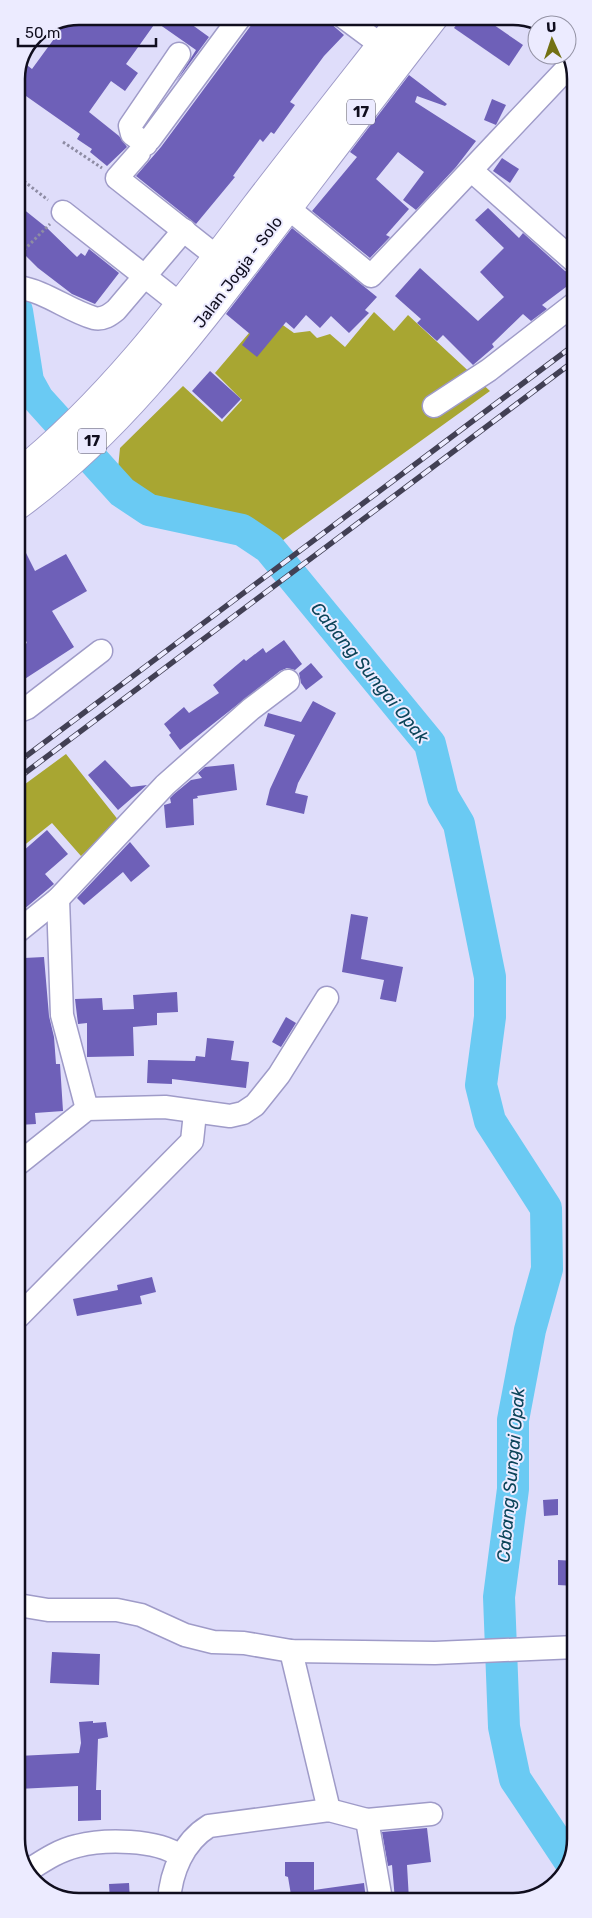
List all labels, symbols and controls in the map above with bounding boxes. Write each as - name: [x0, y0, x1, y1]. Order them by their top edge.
- scale bar: [18, 15, 155, 47]
- north arrow: [527, 15, 577, 65]
- text: U: [546, 19, 557, 36]
- text: 50 m: [25, 24, 60, 42]
- road number: 17: [347, 100, 375, 124]
- street label: Jalan Jogja - Solo: [190, 212, 286, 332]
- road number: 17: [78, 428, 106, 454]
- water label: Cabang Sungai Opak: [306, 598, 434, 749]
- water label: Cabang Sungai Opak: [492, 1386, 530, 1563]

